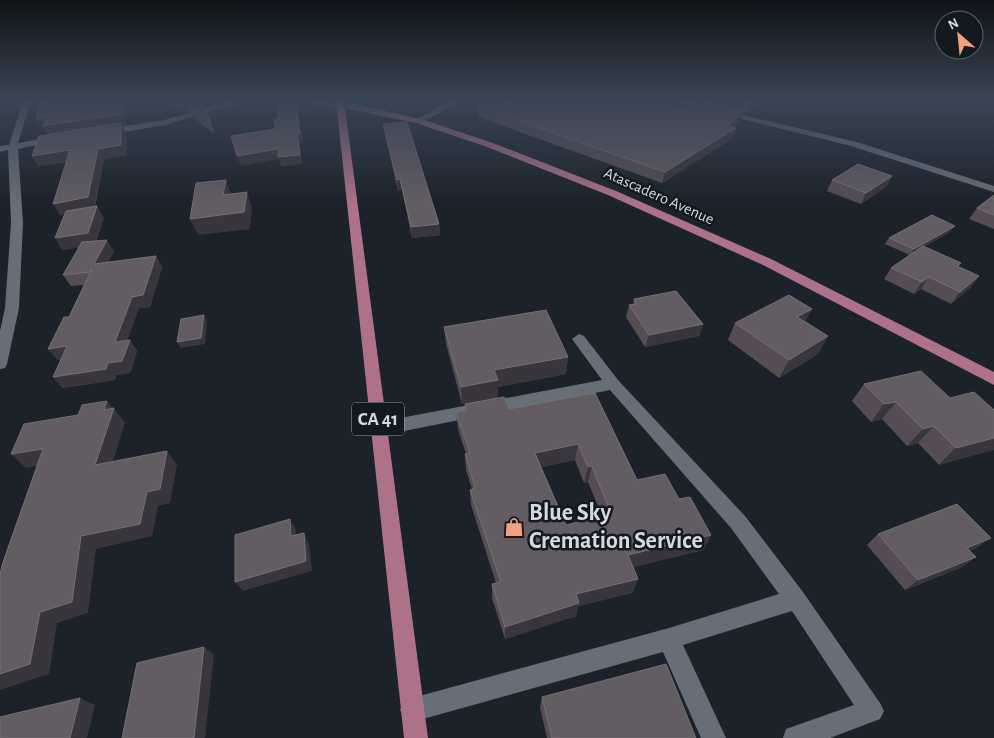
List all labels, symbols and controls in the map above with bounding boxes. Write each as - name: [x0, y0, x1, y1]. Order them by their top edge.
- north arrow: [934, 10, 984, 60]
- text: N: [946, 16, 961, 33]
- street label: Atascadero Avenue: [602, 165, 716, 227]
- road number: CA 41: [352, 402, 404, 436]
- place label: Blue Sky Cremation Service: [529, 501, 703, 553]
- shop icon: Blue Sky Cremation Service: [503, 516, 525, 538]

